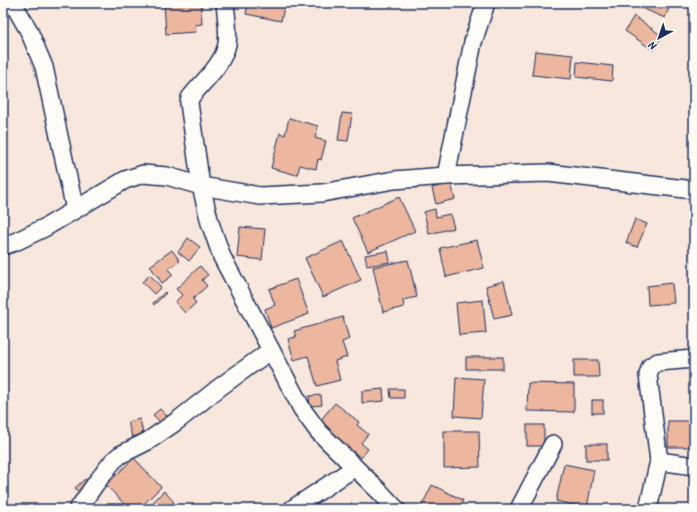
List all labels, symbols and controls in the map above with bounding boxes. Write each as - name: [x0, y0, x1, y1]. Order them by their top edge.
- north arrow: [639, 18, 679, 58]
- text: N: [645, 36, 662, 54]

